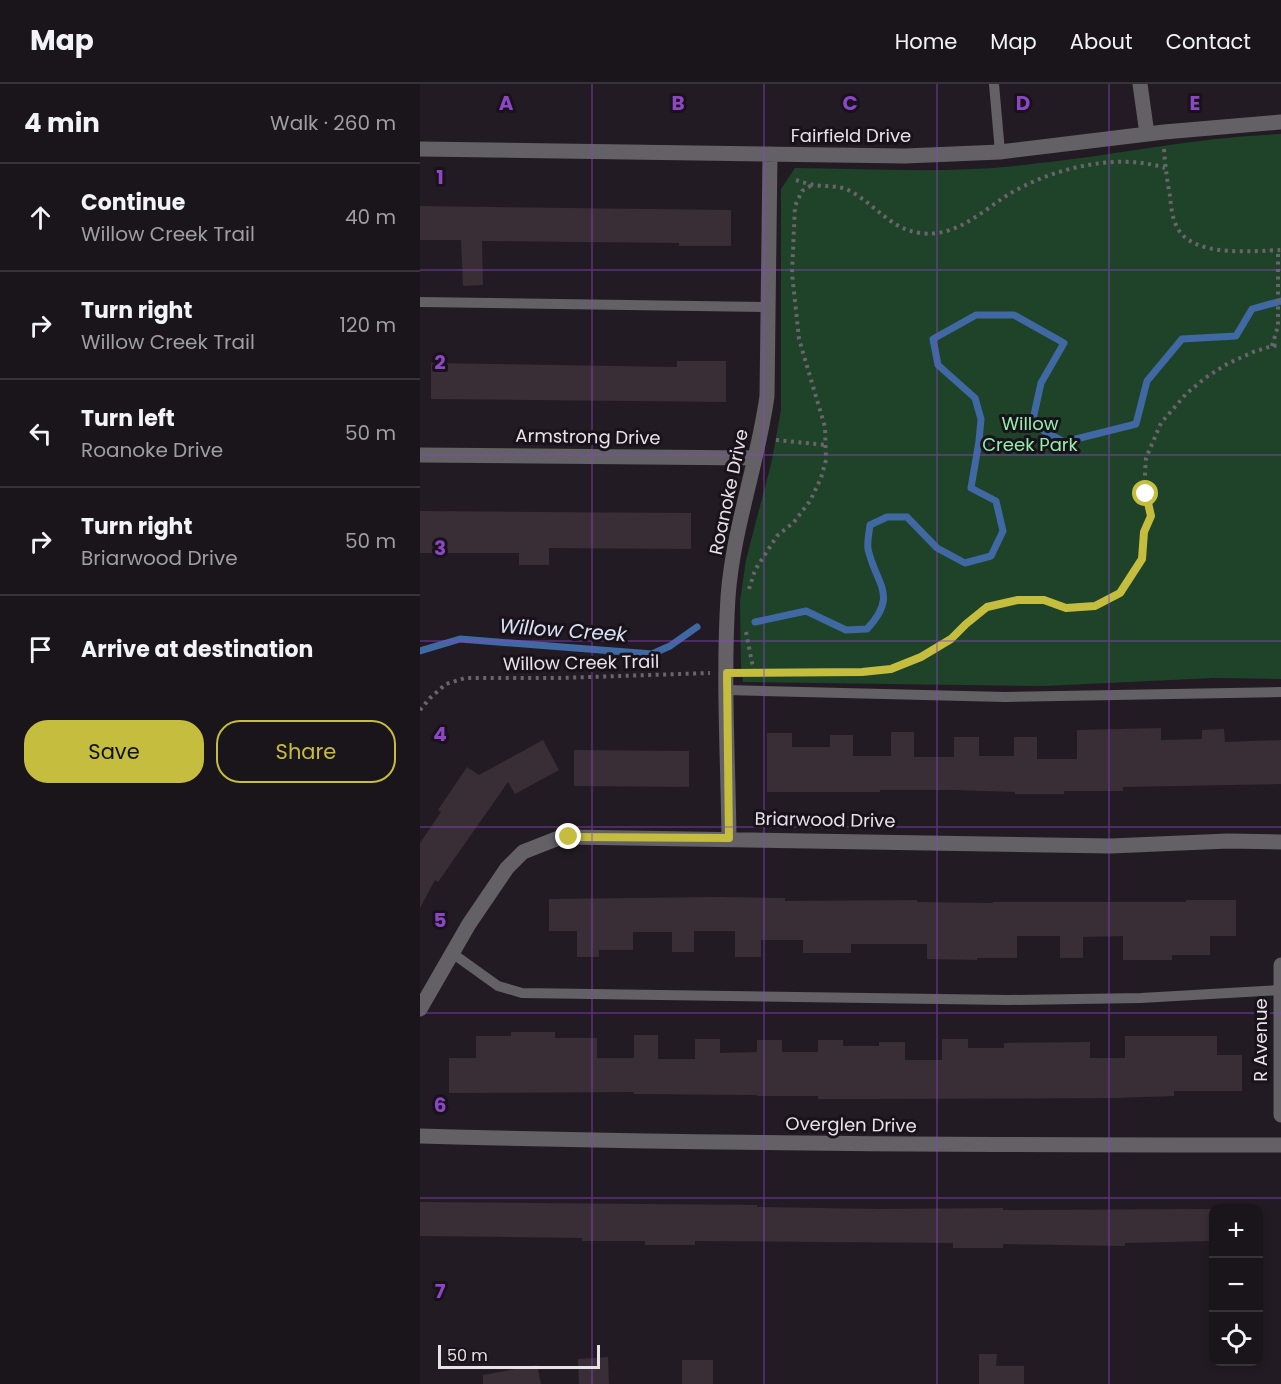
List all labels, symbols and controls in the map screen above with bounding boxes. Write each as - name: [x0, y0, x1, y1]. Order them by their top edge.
- text: Map: [30, 21, 94, 60]
- text: Home: [895, 27, 957, 56]
- text: Map: [990, 27, 1037, 56]
- text: About: [1070, 27, 1133, 56]
- text: Contact: [1166, 27, 1251, 56]
- text: A: [499, 89, 514, 117]
- text: B: [671, 89, 685, 117]
- text: C: [842, 89, 858, 117]
- text: D: [1016, 89, 1030, 117]
- text: E: [1190, 89, 1200, 117]
- text: 4 min: [24, 105, 100, 141]
- text: Walk · 260 m: [270, 109, 396, 137]
- street label: Fairfield Drive: [791, 123, 911, 148]
- text: 1: [436, 163, 444, 191]
- text: Continue: [81, 187, 185, 218]
- icon: ahead: [24, 201, 57, 234]
- text: 40 m: [345, 203, 396, 231]
- text: Willow Creek Trail: [81, 220, 255, 248]
- text: Turn right: [81, 295, 192, 326]
- icon: right: [24, 309, 57, 342]
- text: 120 m: [340, 311, 396, 339]
- text: Willow Creek Trail: [81, 328, 255, 356]
- text: 2: [434, 348, 446, 376]
- text: Turn left: [81, 403, 175, 434]
- park label: Willow Creek Park: [982, 411, 1079, 457]
- icon: left: [24, 417, 57, 450]
- text: 50 m: [345, 419, 396, 447]
- street label: Armstrong Drive: [515, 423, 661, 450]
- street label: Roanoke Drive: [703, 427, 754, 557]
- text: Roanoke Drive: [81, 436, 223, 464]
- route start: [1132, 480, 1158, 506]
- text: Turn right: [81, 511, 192, 542]
- icon: right: [24, 525, 57, 558]
- text: 50 m: [345, 527, 396, 555]
- text: 3: [434, 534, 446, 562]
- text: Briarwood Drive: [81, 544, 238, 572]
- water label: Willow Creek: [498, 612, 629, 649]
- icon: arrive: [24, 633, 57, 666]
- text: Arrive at destination: [81, 634, 313, 665]
- street label: Willow Creek Trail: [503, 649, 659, 676]
- button: Save: [24, 720, 204, 783]
- button: Share: [216, 720, 396, 783]
- text: 4: [433, 720, 447, 748]
- street label: Briarwood Drive: [754, 806, 896, 833]
- route end: [555, 823, 581, 849]
- text: 5: [434, 906, 447, 934]
- street label: R Avenue: [1248, 998, 1273, 1082]
- text: 6: [434, 1091, 446, 1119]
- street label: Overglen Drive: [785, 1111, 917, 1138]
- map controls: [1209, 1204, 1263, 1366]
- button: +: [1209, 1204, 1263, 1258]
- button: −: [1209, 1258, 1263, 1312]
- text: 7: [435, 1277, 446, 1305]
- button: locate: [1209, 1312, 1263, 1366]
- scale bar: [438, 1342, 600, 1370]
- text: 50 m: [447, 1344, 488, 1367]

